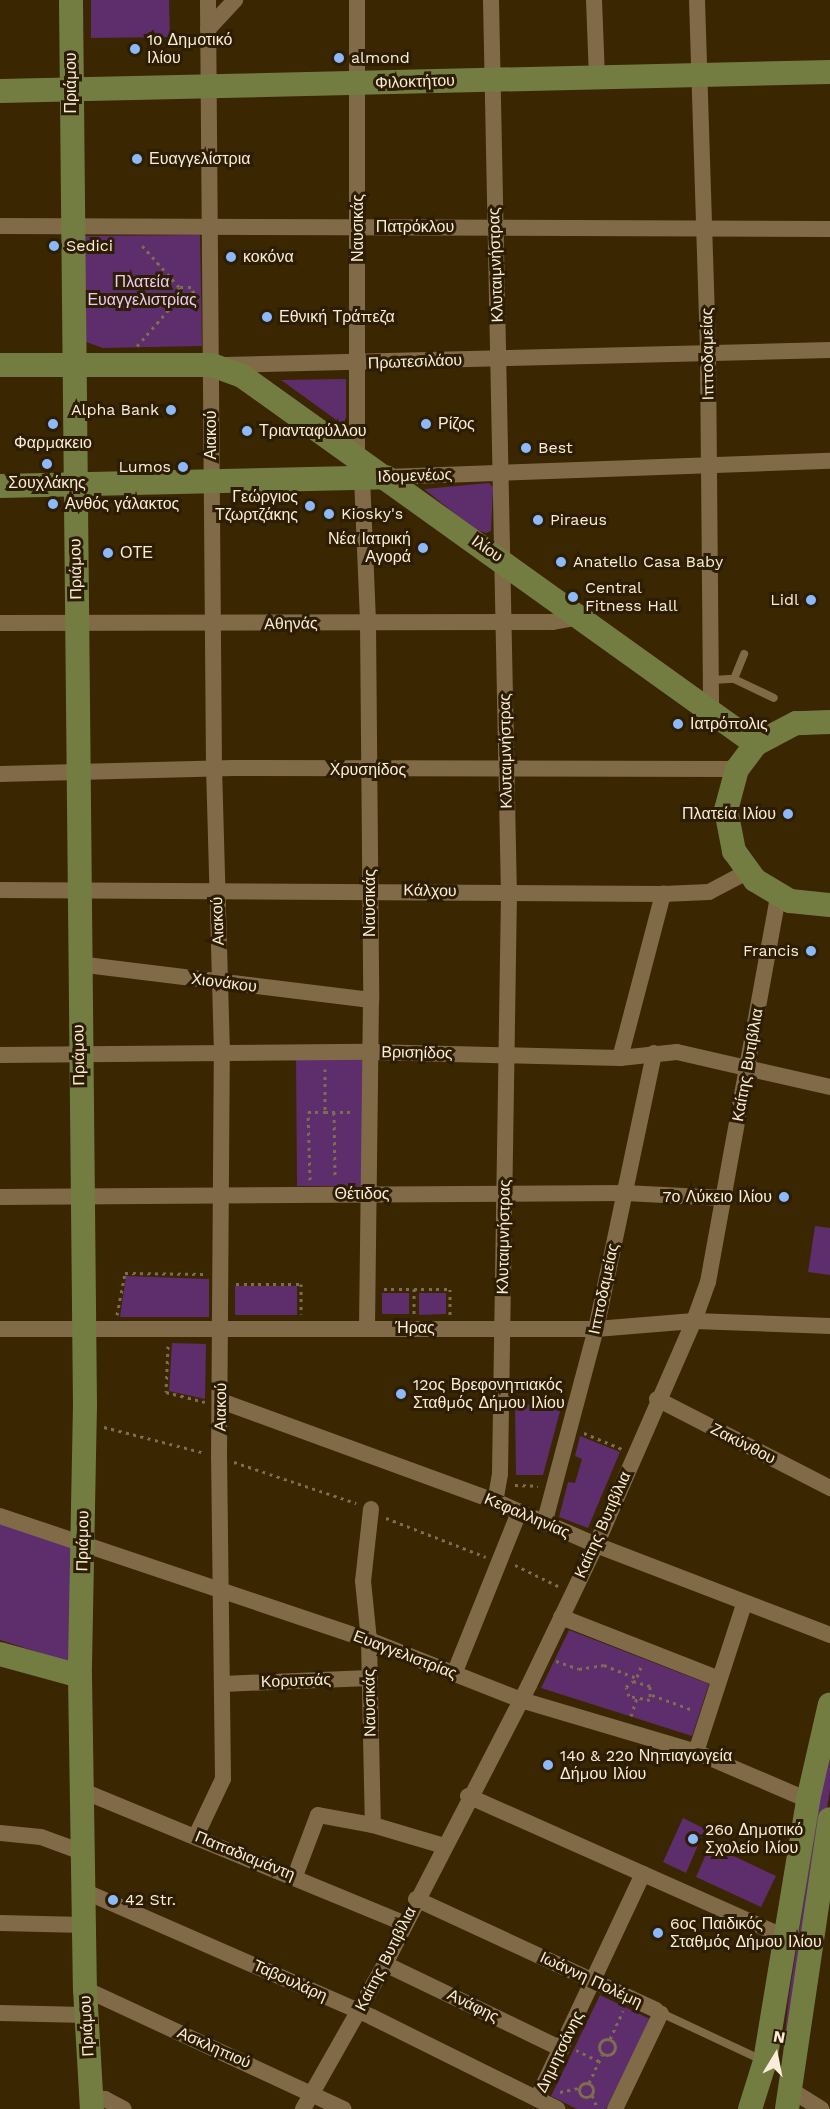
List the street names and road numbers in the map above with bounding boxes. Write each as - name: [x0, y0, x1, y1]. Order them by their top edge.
- street label: Πριάμου: [61, 52, 81, 114]
- street label: Φιλοκτήτου: [375, 71, 455, 93]
- street label: Ναυσικάς: [348, 194, 368, 262]
- street label: Κλυταιμνήστρας: [484, 207, 508, 323]
- street label: Πατρόκλου: [376, 217, 454, 237]
- street label: Ιπποδαμείας: [698, 308, 718, 400]
- street label: Πρωτεσιλάου: [367, 351, 463, 373]
- street label: Αιακού: [201, 411, 221, 459]
- street label: Ιδομενέως: [377, 465, 453, 487]
- street label: Ιλίου: [468, 531, 506, 567]
- street label: Πριάμου: [66, 538, 86, 600]
- street label: Αθηνάς: [264, 614, 318, 634]
- street label: Κλυταιμνήστρας: [495, 693, 517, 809]
- street label: Χρυσηίδος: [330, 760, 406, 780]
- street label: Ναυσικάς: [360, 869, 380, 937]
- street label: Κάλχου: [403, 881, 457, 901]
- street label: Αιακού: [208, 896, 228, 946]
- street label: Χιονάκου: [190, 969, 258, 997]
- street label: Καίτης Βυτιβίλια: [729, 1007, 767, 1123]
- street label: Πριάμου: [69, 1024, 89, 1086]
- street label: Βρισηίδος: [381, 1043, 453, 1063]
- street label: Κλυταιμνήστρας: [493, 1179, 515, 1295]
- street label: Θέτιδος: [335, 1184, 389, 1204]
- street label: Ιπποδαμείας: [585, 1242, 623, 1336]
- street label: Ήρας: [395, 1318, 435, 1338]
- street label: Αιακού: [211, 1382, 231, 1432]
- street label: Ζακύνθου: [707, 1419, 779, 1469]
- street label: Καίτης Βυτιβίλια: [571, 1469, 635, 1581]
- street label: Κεφαλληνίας: [481, 1489, 573, 1543]
- street label: Πριάμου: [73, 1510, 93, 1572]
- street label: Ευαγγελιστρίας: [351, 1626, 459, 1684]
- street label: Ναυσικάς: [360, 1669, 380, 1737]
- street label: Κορυτσάς: [261, 1670, 331, 1692]
- street label: Παπαδιαμάντη: [192, 1827, 298, 1885]
- street label: Καίτης Βυτιβίλια: [351, 1904, 421, 2014]
- street label: Ιωάννη Πολέμη: [537, 1948, 645, 2012]
- street label: Ταβουλάρη: [250, 1956, 330, 2006]
- street label: Ανάφης: [444, 1985, 502, 2027]
- street label: Πριάμου: [76, 1995, 98, 2057]
- street label: Δημητσάνης: [532, 2008, 588, 2096]
- street label: Ασκληπιού: [174, 2023, 254, 2073]

